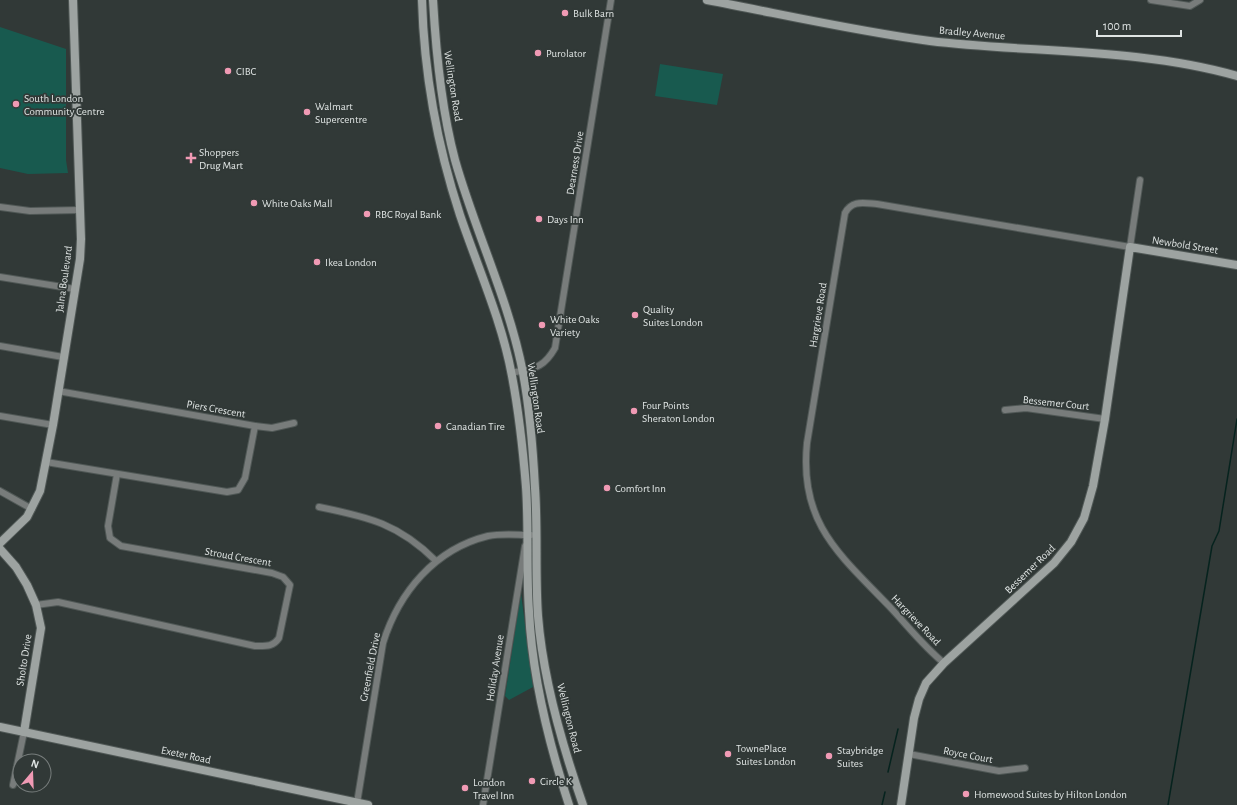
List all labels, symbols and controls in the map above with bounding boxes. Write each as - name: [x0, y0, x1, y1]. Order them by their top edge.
- marker: Bulk Barn: [560, 8, 570, 18]
- place label: Bulk Barn: [573, 8, 614, 19]
- scale bar: [1097, 12, 1181, 38]
- text: 100 m: [1103, 20, 1131, 32]
- street label: Bradley Avenue: [938, 25, 1006, 41]
- marker: Purolator: [533, 48, 543, 58]
- place label: Purolator: [546, 48, 586, 59]
- street label: Wellington Road: [442, 50, 464, 122]
- marker: CIBC: [223, 66, 233, 76]
- place label: CIBC: [236, 66, 257, 77]
- place label: South London Community Centre: [24, 93, 105, 117]
- marker: South London Community Centre: [11, 99, 21, 109]
- place label: Walmart Supercentre: [315, 101, 367, 125]
- marker: Walmart Supercentre: [302, 107, 312, 117]
- street label: Dearness Drive: [565, 130, 585, 196]
- place label: Shoppers Drug Mart: [199, 147, 244, 171]
- marker: Shoppers Drug Mart: [186, 153, 196, 163]
- marker: White Oaks Mall: [249, 198, 259, 208]
- place label: White Oaks Mall: [262, 198, 332, 209]
- marker: RBC Royal Bank: [362, 209, 372, 219]
- place label: RBC Royal Bank: [375, 209, 441, 220]
- marker: Days Inn: [534, 214, 544, 224]
- place label: Days Inn: [547, 214, 584, 225]
- street label: Newbold Street: [1151, 234, 1219, 256]
- street label: Jalna Boulevard: [54, 245, 74, 313]
- marker: Ikea London: [312, 257, 322, 267]
- place label: Ikea London: [325, 257, 377, 268]
- street label: Hargrieve Road: [807, 281, 829, 348]
- place label: Quality Suites London: [643, 304, 703, 328]
- marker: Quality Suites London: [630, 310, 640, 320]
- place label: White Oaks Variety: [550, 314, 600, 338]
- marker: White Oaks Variety: [537, 320, 547, 330]
- street label: Wellington Road: [526, 362, 546, 434]
- street label: Bessemer Court: [1022, 394, 1090, 412]
- street label: Piers Crescent: [186, 398, 247, 420]
- place label: Four Points Sheraton London: [642, 400, 715, 424]
- marker: Four Points Sheraton London: [629, 406, 639, 416]
- marker: Canadian Tire: [433, 421, 443, 431]
- place label: Canadian Tire: [446, 421, 505, 432]
- marker: Comfort Inn: [602, 483, 612, 493]
- place label: Comfort Inn: [615, 483, 666, 494]
- street label: Bessemer Road: [1003, 542, 1057, 596]
- street label: Stroud Crescent: [204, 546, 273, 568]
- street label: Hargrieve Road: [889, 593, 943, 648]
- street label: Greenfield Drive: [358, 632, 382, 702]
- street label: Sholto Drive: [14, 633, 34, 687]
- street label: Holiday Avenue: [484, 634, 506, 702]
- street label: Wellington Road: [555, 682, 583, 754]
- place label: TownePlace Suites London: [736, 743, 796, 767]
- street label: Exeter Road: [160, 744, 212, 766]
- place label: Staybridge Suites: [837, 745, 883, 769]
- street label: Royce Court: [942, 745, 994, 765]
- marker: TownePlace Suites London: [723, 749, 733, 759]
- marker: Staybridge Suites: [824, 751, 834, 761]
- north arrow: [12, 753, 52, 793]
- text: N: [30, 758, 41, 770]
- marker: Circle K: [527, 776, 537, 786]
- place label: Circle K: [540, 776, 573, 787]
- place label: London Travel Inn: [473, 777, 514, 801]
- marker: London Travel Inn: [460, 783, 470, 793]
- marker: Homewood Suites by Hilton London: [961, 789, 971, 799]
- place label: Homewood Suites by Hilton London: [974, 789, 1127, 800]

